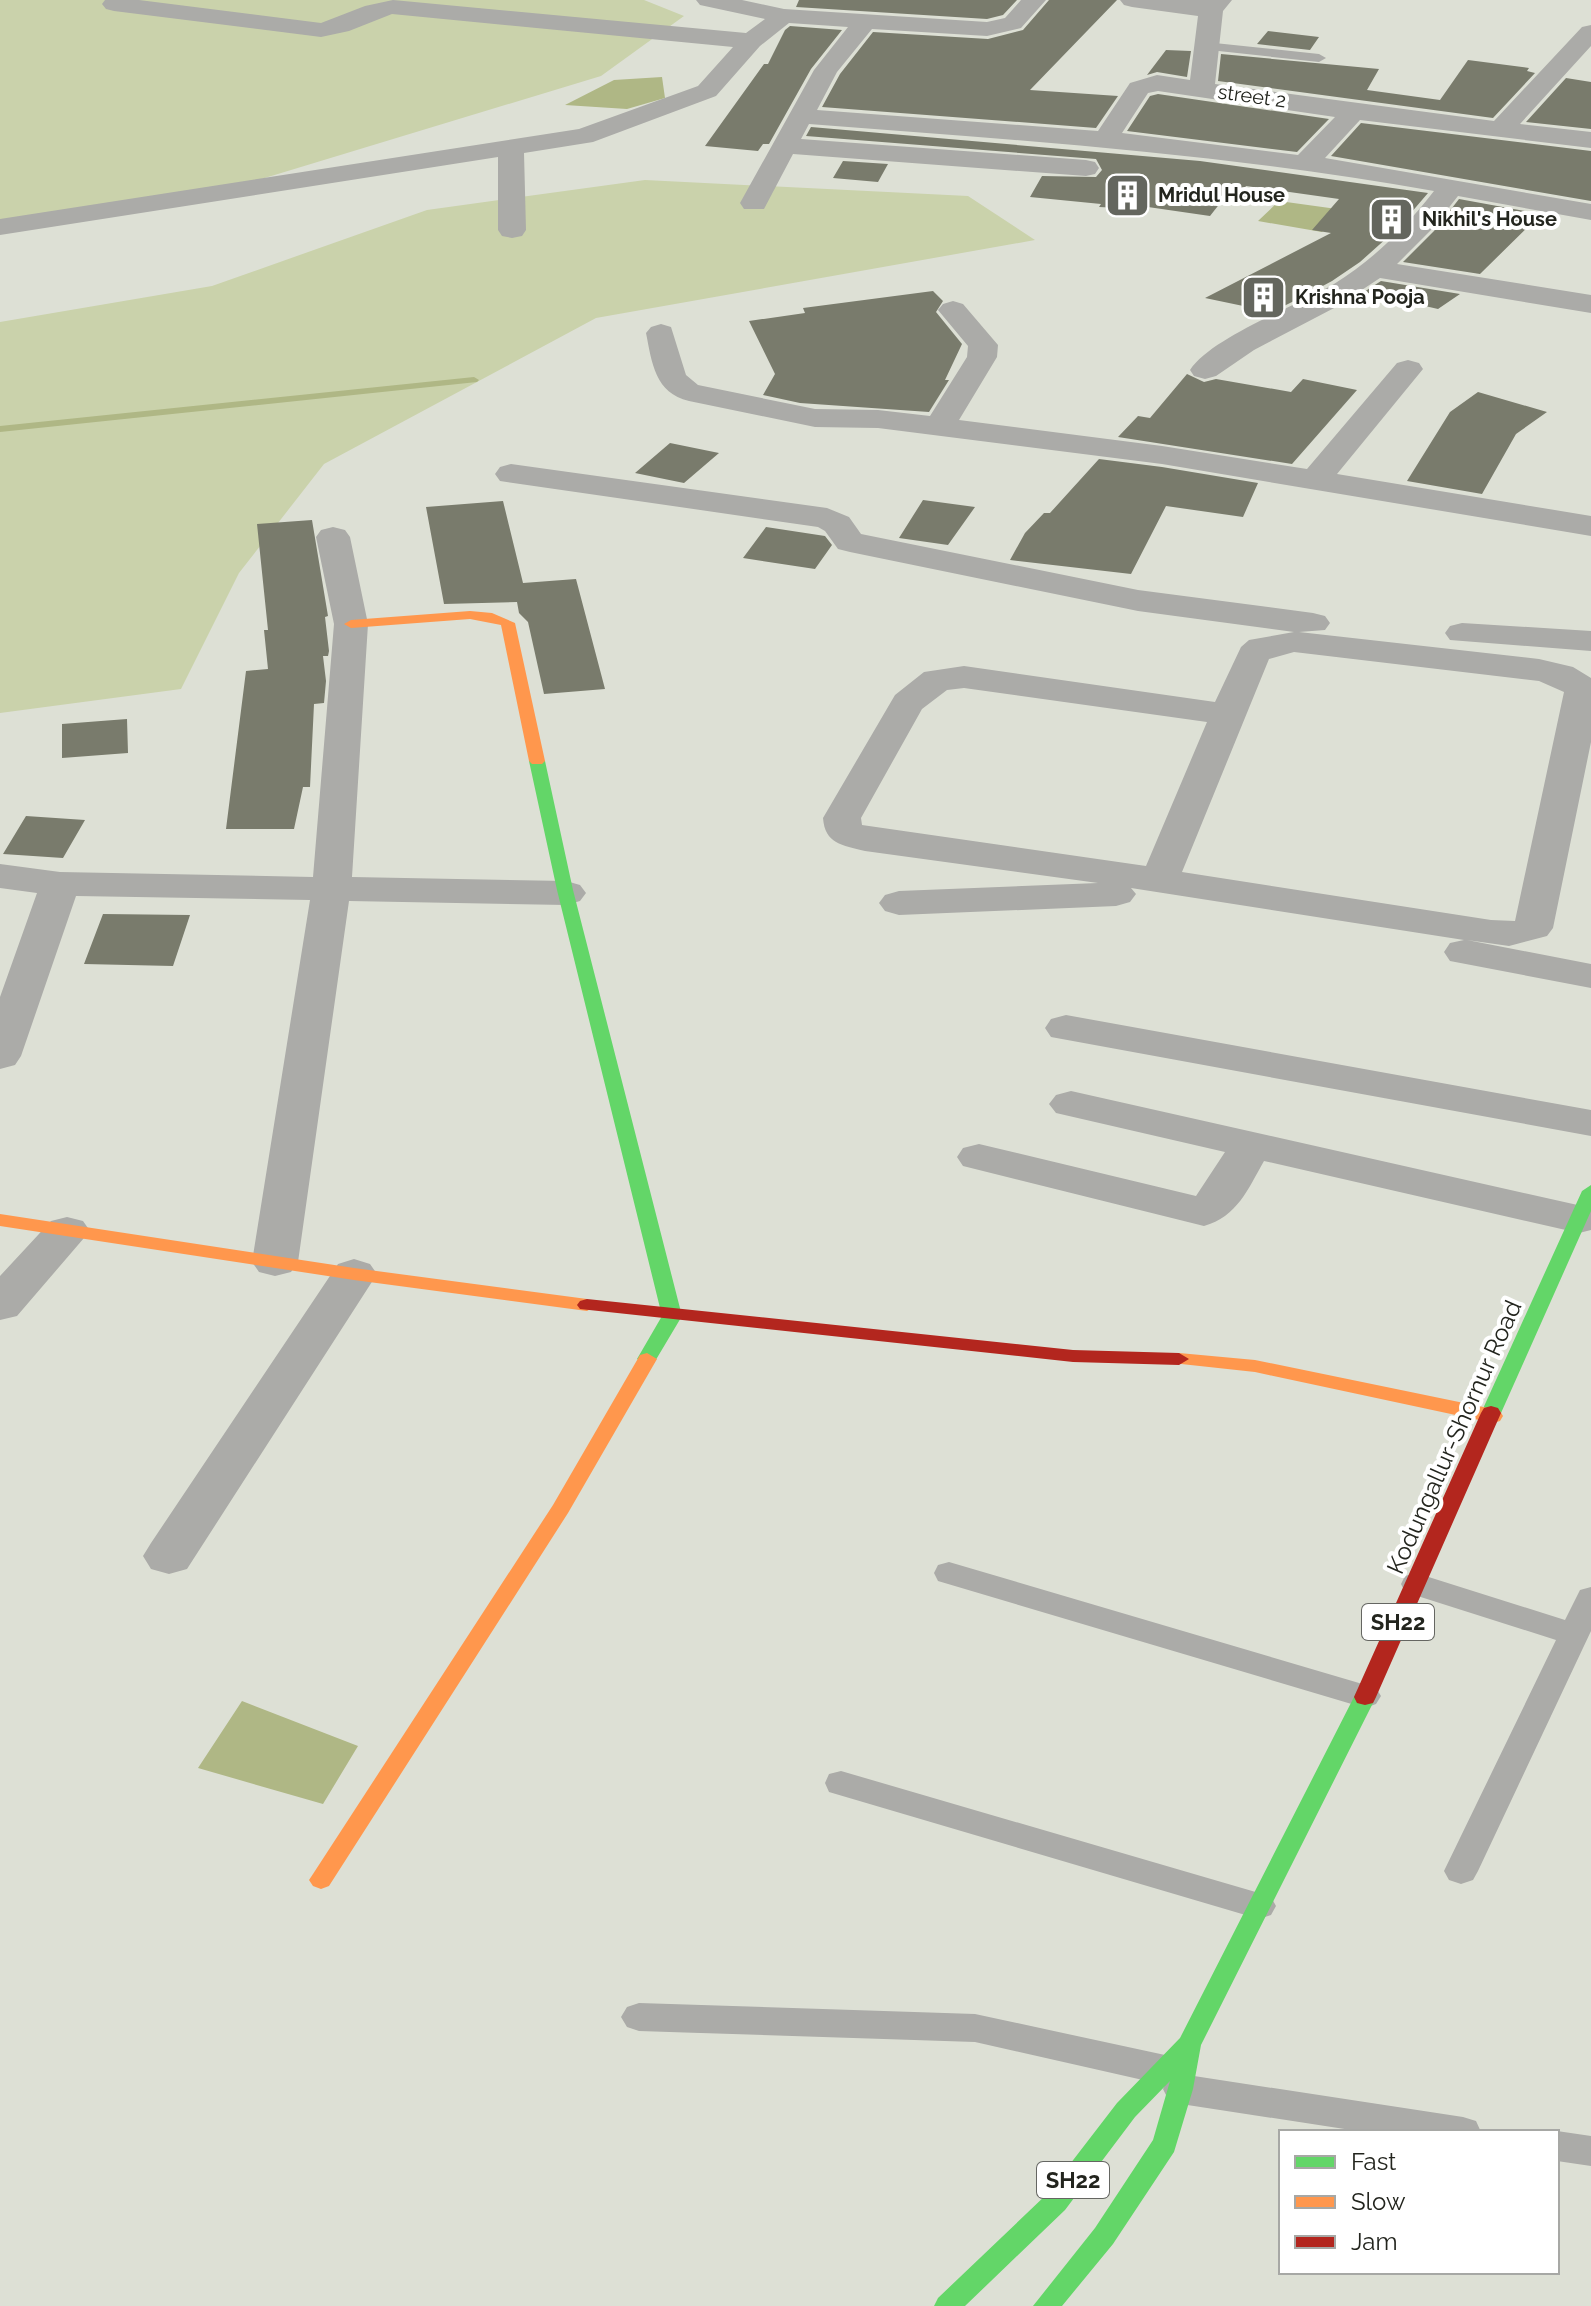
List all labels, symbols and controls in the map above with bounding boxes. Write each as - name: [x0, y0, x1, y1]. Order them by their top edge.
- street label: street 2: [1216, 79, 1288, 113]
- building icon: Mridul House: [1103, 171, 1151, 219]
- place label: Mridul House: [1158, 183, 1285, 207]
- building icon: Nikhil's House: [1367, 195, 1415, 243]
- place label: Nikhil's House: [1422, 207, 1557, 231]
- building icon: Krishna Pooja: [1240, 273, 1288, 321]
- place label: Krishna Pooja: [1295, 285, 1425, 309]
- street label: Kodungallur-Shornur Road: [1381, 1296, 1527, 1578]
- road number: SH22: [1362, 1604, 1434, 1640]
- legend: [1279, 2130, 1559, 2274]
- text: Fast: [1351, 2147, 1396, 2176]
- road number: SH22: [1037, 2162, 1109, 2198]
- text: Slow: [1351, 2187, 1406, 2216]
- text: Jam: [1351, 2227, 1397, 2256]

